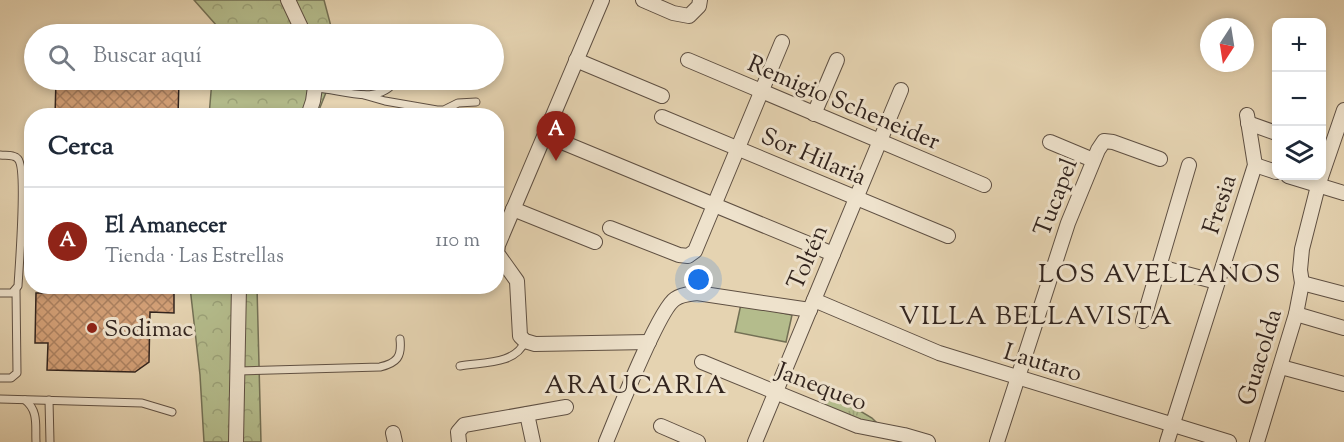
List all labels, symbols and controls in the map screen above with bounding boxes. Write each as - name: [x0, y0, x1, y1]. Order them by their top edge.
- north arrow: [1200, 18, 1254, 72]
- map controls: [1272, 18, 1326, 180]
- button: +: [1272, 18, 1326, 72]
- search box: [24, 24, 504, 90]
- icon: search: [45, 41, 78, 74]
- text: Buscar aquí: [93, 41, 202, 73]
- street label: Remigio Scheneider: [742, 48, 945, 160]
- button: −: [1272, 72, 1326, 126]
- pin: A: [536, 112, 576, 161]
- street label: Sor Hilaria: [755, 120, 871, 195]
- button: layers: [1272, 126, 1326, 180]
- text: Cerca: [48, 129, 114, 166]
- street label: Tucapel: [1026, 153, 1087, 242]
- street label: Fresia: [1195, 171, 1246, 239]
- text: El Amanecer: [105, 211, 227, 243]
- street label: Toltén: [780, 220, 838, 296]
- text: A: [59, 227, 76, 256]
- text: 110 m: [435, 227, 480, 256]
- text: Tienda · Las Estrellas: [105, 243, 284, 272]
- district label: LOS AVELLANOS: [1038, 257, 1282, 294]
- your location: [684, 265, 713, 294]
- district label: VILLA BELLAVISTA: [899, 299, 1173, 336]
- street label: Guacolda: [1230, 305, 1292, 410]
- place label: Sodimac: [104, 313, 193, 347]
- marker: Sodimac: [85, 321, 99, 335]
- street label: Lautaro: [999, 336, 1086, 392]
- street label: Janequeo: [769, 354, 871, 421]
- district label: ARAUCARIA: [544, 368, 728, 405]

